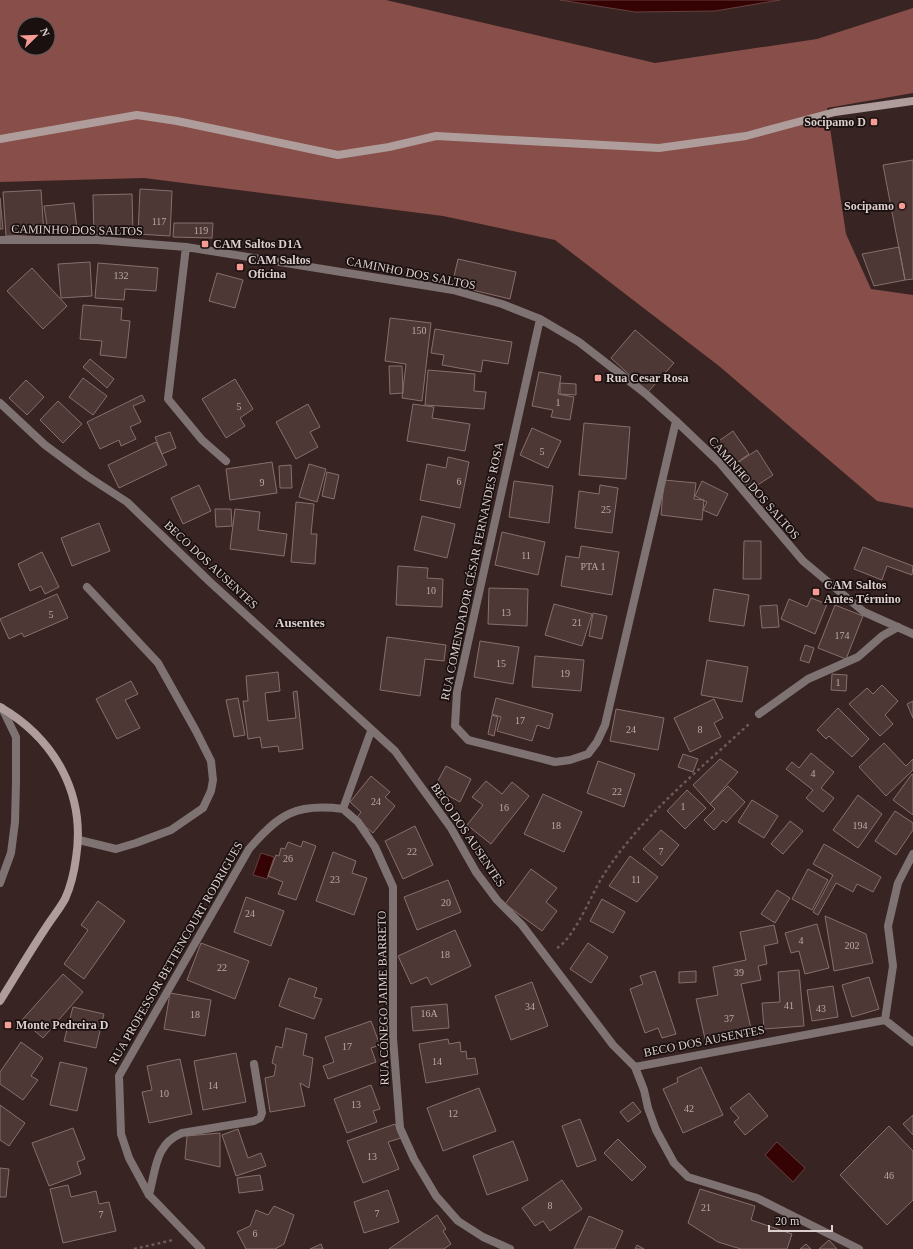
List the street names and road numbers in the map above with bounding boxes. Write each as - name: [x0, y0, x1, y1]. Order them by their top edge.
- street label: CAMINHO DOS SALTOS: [11, 222, 143, 238]
- street label: CAMINHO DOS SALTOS: [345, 254, 477, 292]
- street label: CAMINHO DOS SALTOS: [706, 434, 802, 542]
- street label: RUA COMENDADOR CÉSAR FERNANDES ROSA: [438, 440, 506, 702]
- street label: BECO DOS AUSENTES: [161, 518, 261, 612]
- street label: BECO DOS AUSENTES: [428, 780, 508, 890]
- street label: RUA PROFESSOR BETTENCOURT RODRIGUES: [106, 839, 246, 1067]
- street label: RUA CÓNEGO JAIME BARRETO: [374, 910, 392, 1086]
- street label: BECO DOS AUSENTES: [642, 1022, 766, 1060]

